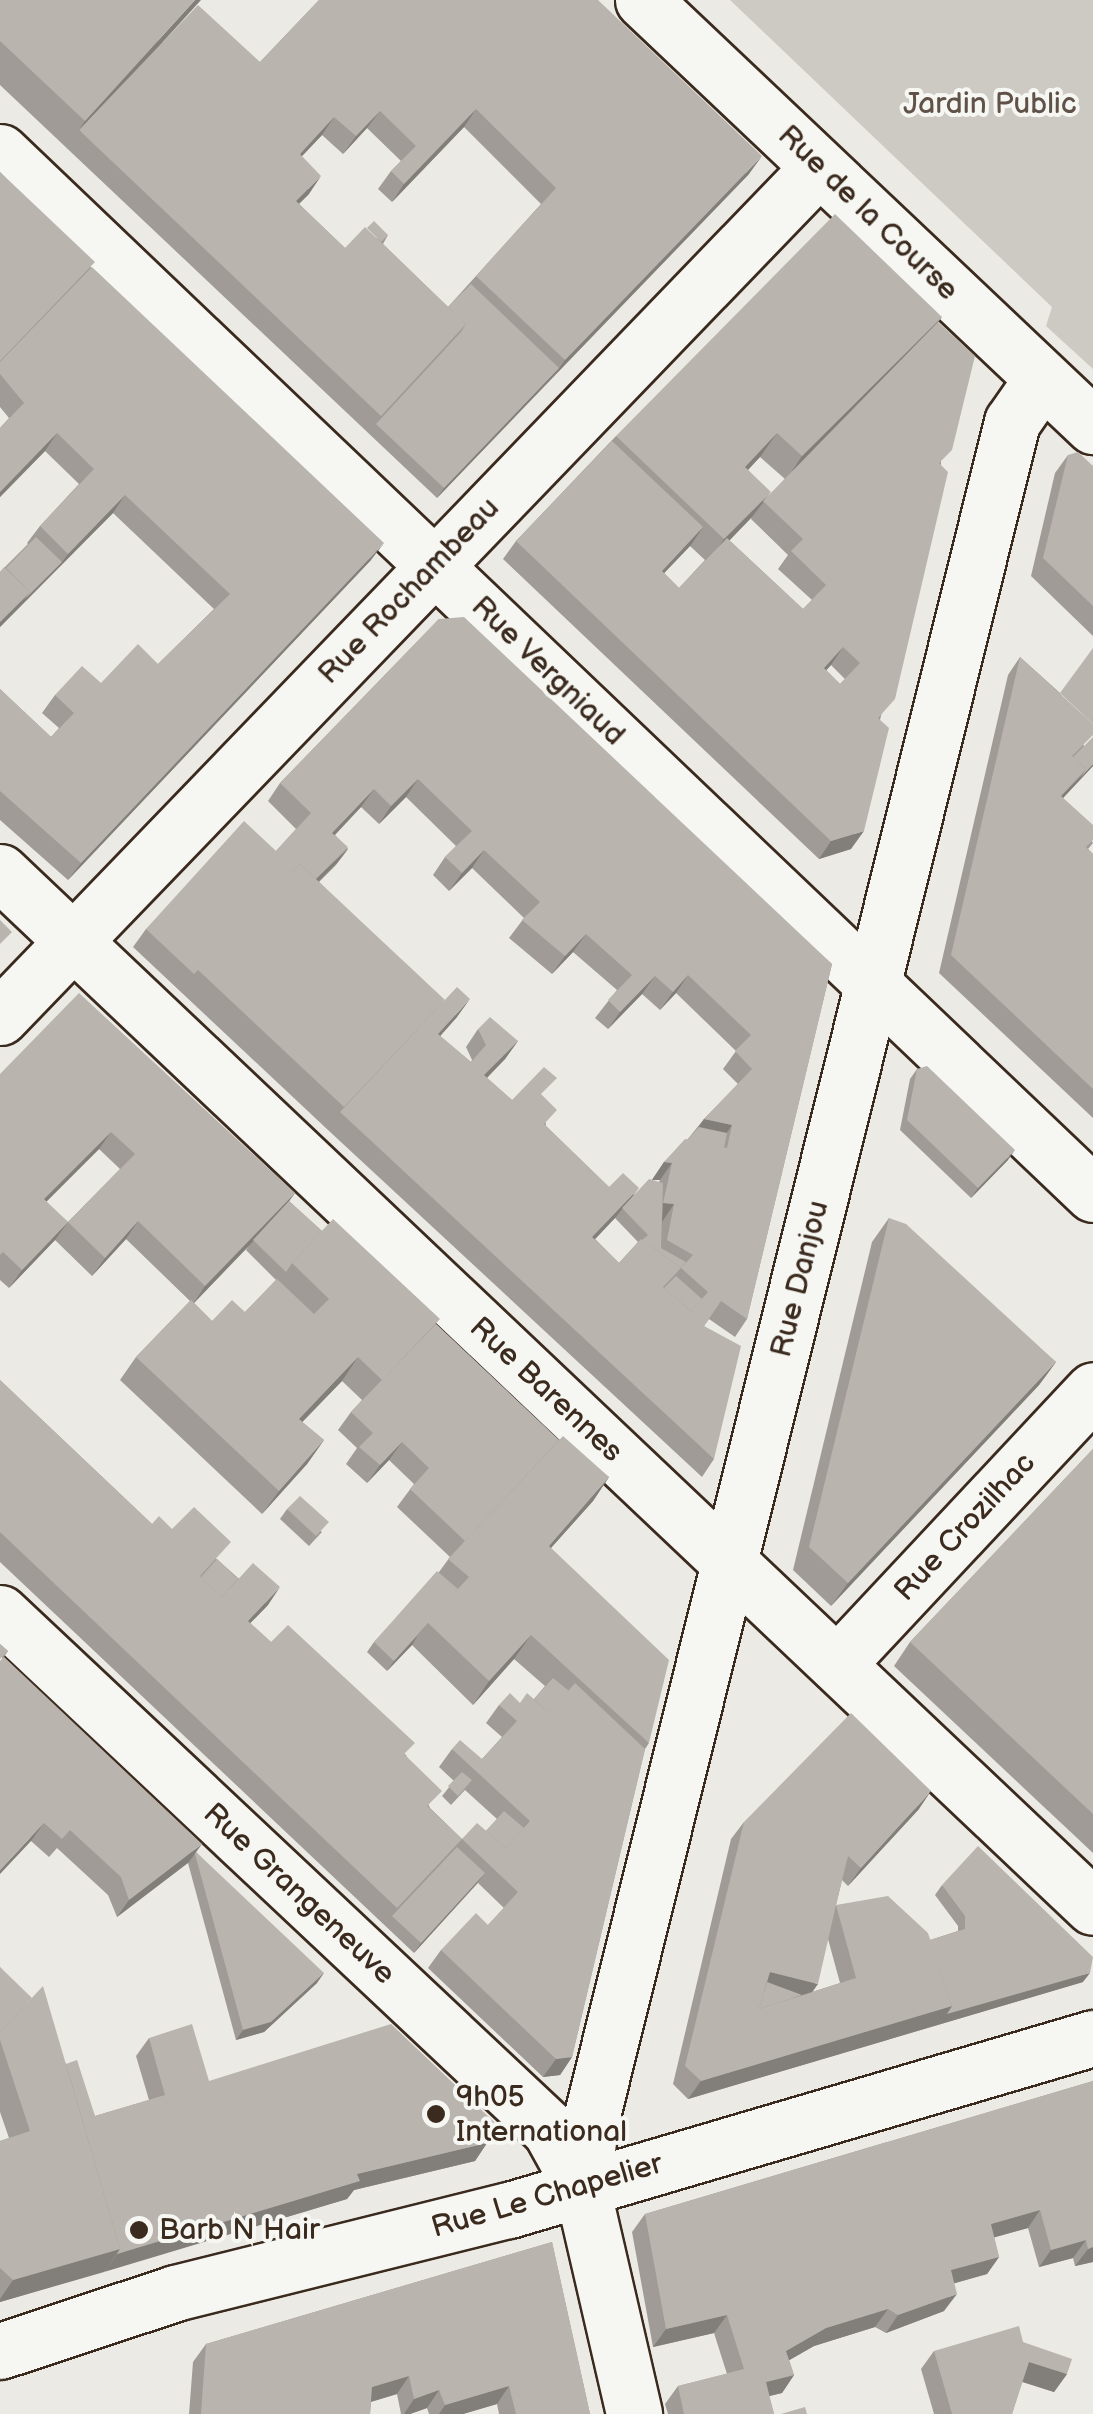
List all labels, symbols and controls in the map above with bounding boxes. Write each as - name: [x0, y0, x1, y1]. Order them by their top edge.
- park label: Jardin Public: [903, 86, 1077, 122]
- street label: Rue de la Course: [770, 118, 966, 308]
- street label: Rue Rochambeau: [311, 490, 507, 692]
- street label: Rue Vergniaud: [463, 588, 633, 754]
- street label: Rue Danjou: [763, 1197, 837, 1361]
- street label: Rue Barennes: [462, 1310, 630, 1470]
- street label: Rue Crozilhac: [887, 1445, 1043, 1609]
- street label: Rue Grangeneuve: [196, 1796, 402, 1992]
- place label: 9h05 International: [456, 2079, 627, 2150]
- marker: 9h05 International: [425, 2103, 447, 2125]
- street label: Rue Le Chapelier: [427, 2146, 667, 2246]
- place label: Barb N Hair: [159, 2212, 320, 2248]
- marker: Barb N Hair: [128, 2219, 150, 2241]

